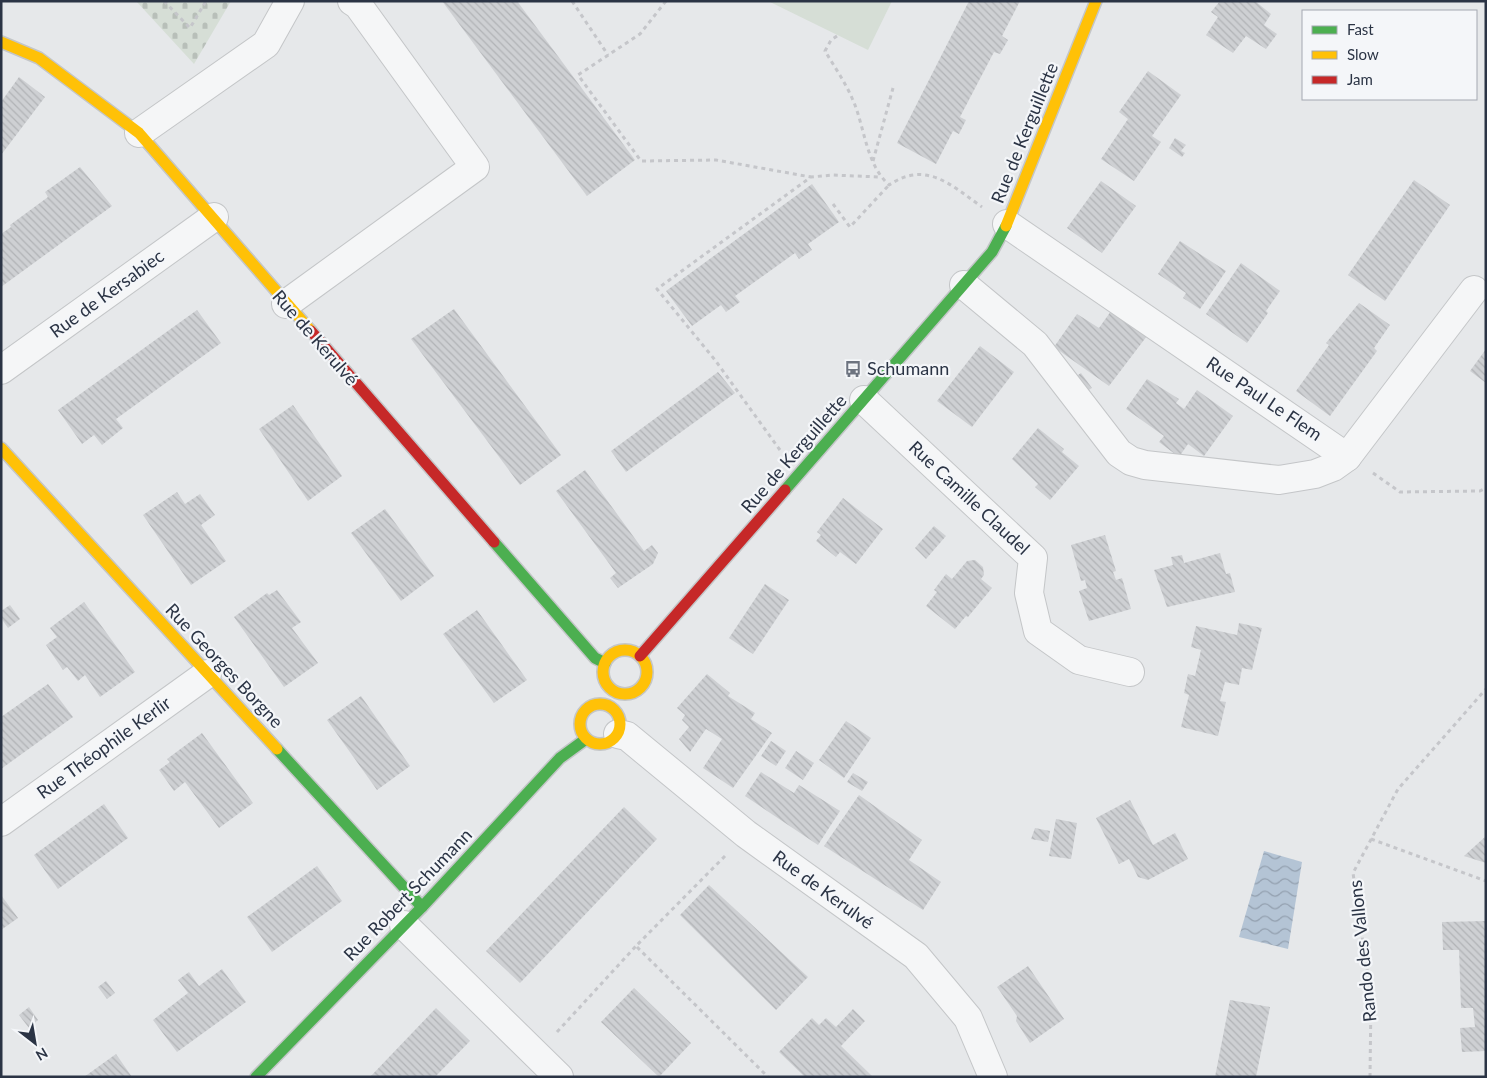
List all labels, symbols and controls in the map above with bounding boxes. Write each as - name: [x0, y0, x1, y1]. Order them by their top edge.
- legend: [1302, 10, 1477, 100]
- text: Fast: [1347, 20, 1374, 38]
- text: Slow: [1347, 45, 1379, 63]
- street label: Rue de Kerguillette: [986, 59, 1062, 206]
- text: Jam: [1347, 70, 1373, 88]
- street label: Rue de Kersabiec: [45, 244, 168, 342]
- street label: Rue de Kerulvé: [268, 285, 363, 390]
- street label: Rue Paul Le Flem: [1203, 351, 1327, 445]
- place label: Schumann: [867, 357, 949, 379]
- bus stop icon: Schumann: [843, 359, 863, 379]
- street label: Rue de Kerguillette: [736, 390, 851, 517]
- street label: Rue Camille Claudel: [905, 436, 1035, 559]
- street label: Rue Georges Borgne: [161, 598, 288, 732]
- street label: Rue Théophile Kerlir: [32, 691, 175, 803]
- street label: Rue Robert Schumann: [338, 824, 476, 965]
- street label: Rue de Kerulvé: [769, 845, 878, 933]
- street label: Rando des Vallons: [1344, 879, 1380, 1023]
- north arrow: [10, 1018, 60, 1068]
- text: N: [33, 1045, 51, 1065]

